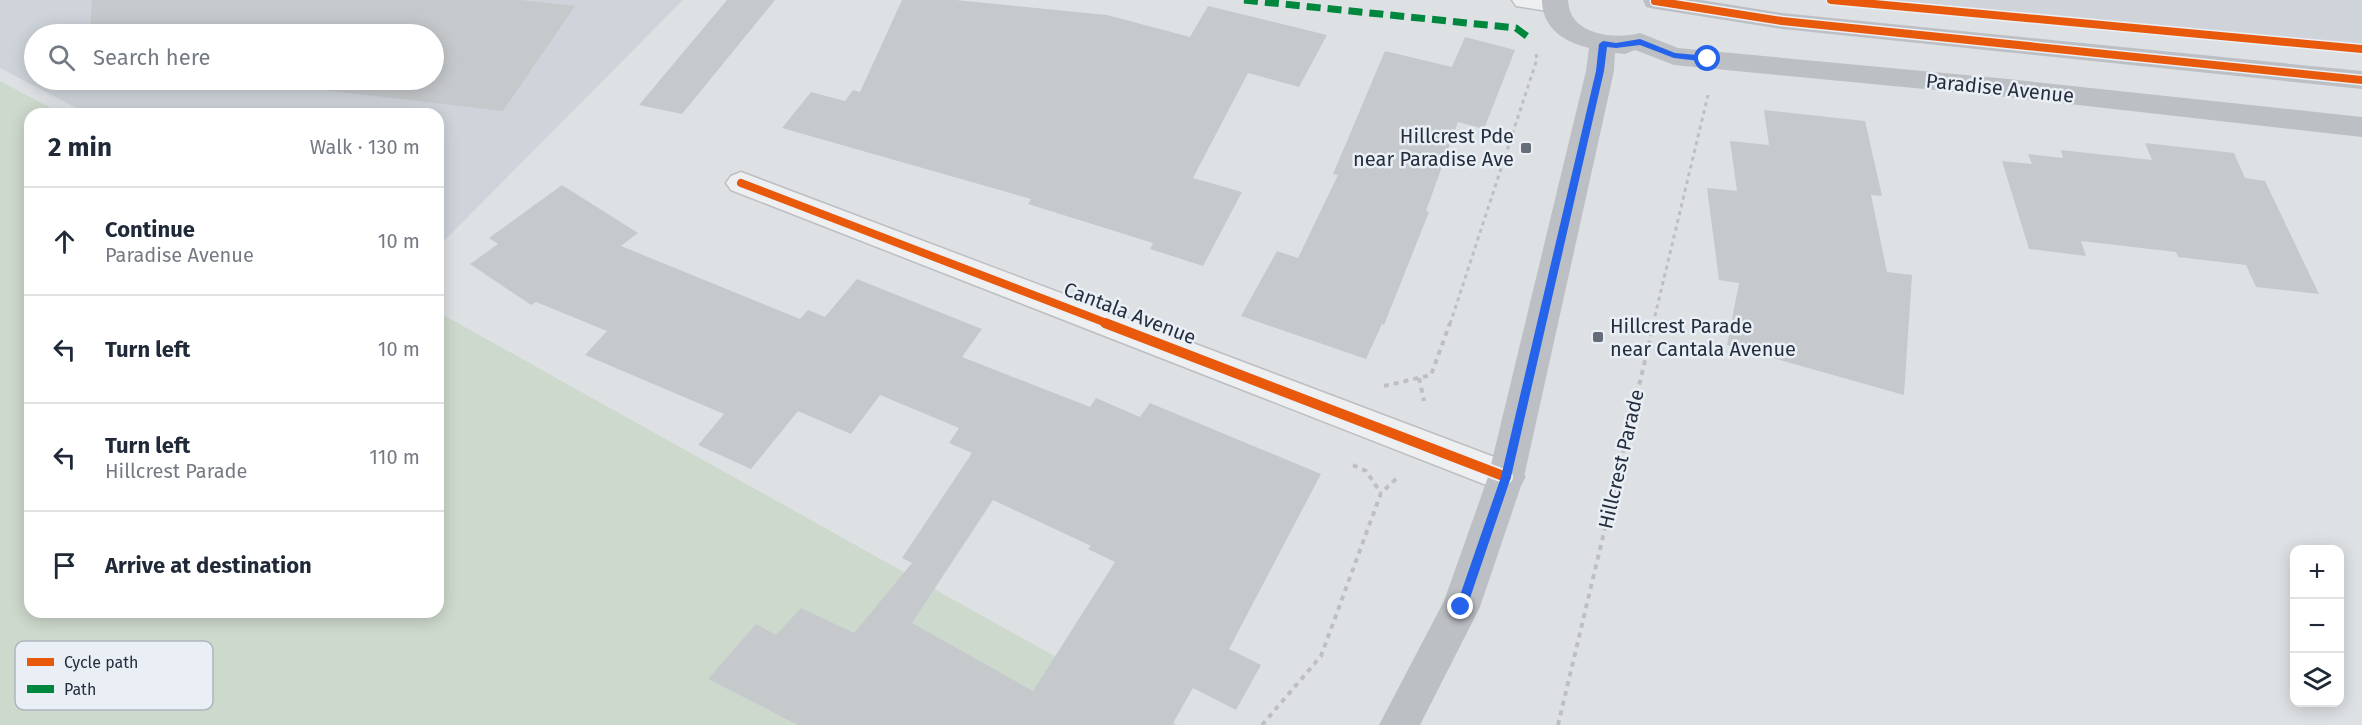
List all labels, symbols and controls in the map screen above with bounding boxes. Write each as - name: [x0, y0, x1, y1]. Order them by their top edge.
- search box: [24, 24, 444, 90]
- icon: search: [45, 41, 78, 74]
- text: Search here: [93, 44, 211, 71]
- route start: [1694, 45, 1720, 71]
- street label: Paradise Avenue: [1925, 68, 2075, 108]
- place label: Hillcrest Pde near Paradise Ave: [1353, 124, 1514, 171]
- text: 2 min: [48, 132, 112, 163]
- text: Walk · 130 m: [310, 135, 420, 159]
- marker: Hillcrest Pde near Paradise Ave: [1519, 141, 1533, 155]
- text: Continue: [105, 216, 195, 243]
- icon: ahead: [48, 225, 81, 258]
- text: 10 m: [378, 229, 420, 253]
- text: Paradise Avenue: [105, 243, 254, 267]
- street label: Cantala Avenue: [1060, 277, 1200, 349]
- place label: Hillcrest Parade near Cantala Avenue: [1610, 314, 1796, 361]
- marker: Hillcrest Parade near Cantala Avenue: [1591, 330, 1605, 344]
- icon: left: [48, 333, 81, 366]
- text: Turn left: [105, 336, 190, 363]
- text: 10 m: [378, 337, 420, 361]
- street label: Hillcrest Parade: [1593, 387, 1649, 531]
- text: Turn left: [105, 432, 190, 459]
- icon: left: [48, 441, 81, 474]
- text: 110 m: [369, 445, 420, 469]
- text: Hillcrest Parade: [105, 459, 247, 483]
- map controls: [2290, 545, 2344, 707]
- button: +: [2290, 545, 2344, 599]
- icon: arrive: [48, 549, 81, 582]
- text: Arrive at destination: [105, 552, 312, 579]
- route end: [1447, 593, 1473, 619]
- button: −: [2290, 599, 2344, 653]
- legend: [15, 641, 213, 710]
- text: Cycle path: [64, 653, 138, 672]
- button: layers: [2290, 653, 2344, 707]
- text: Path: [64, 680, 96, 699]

